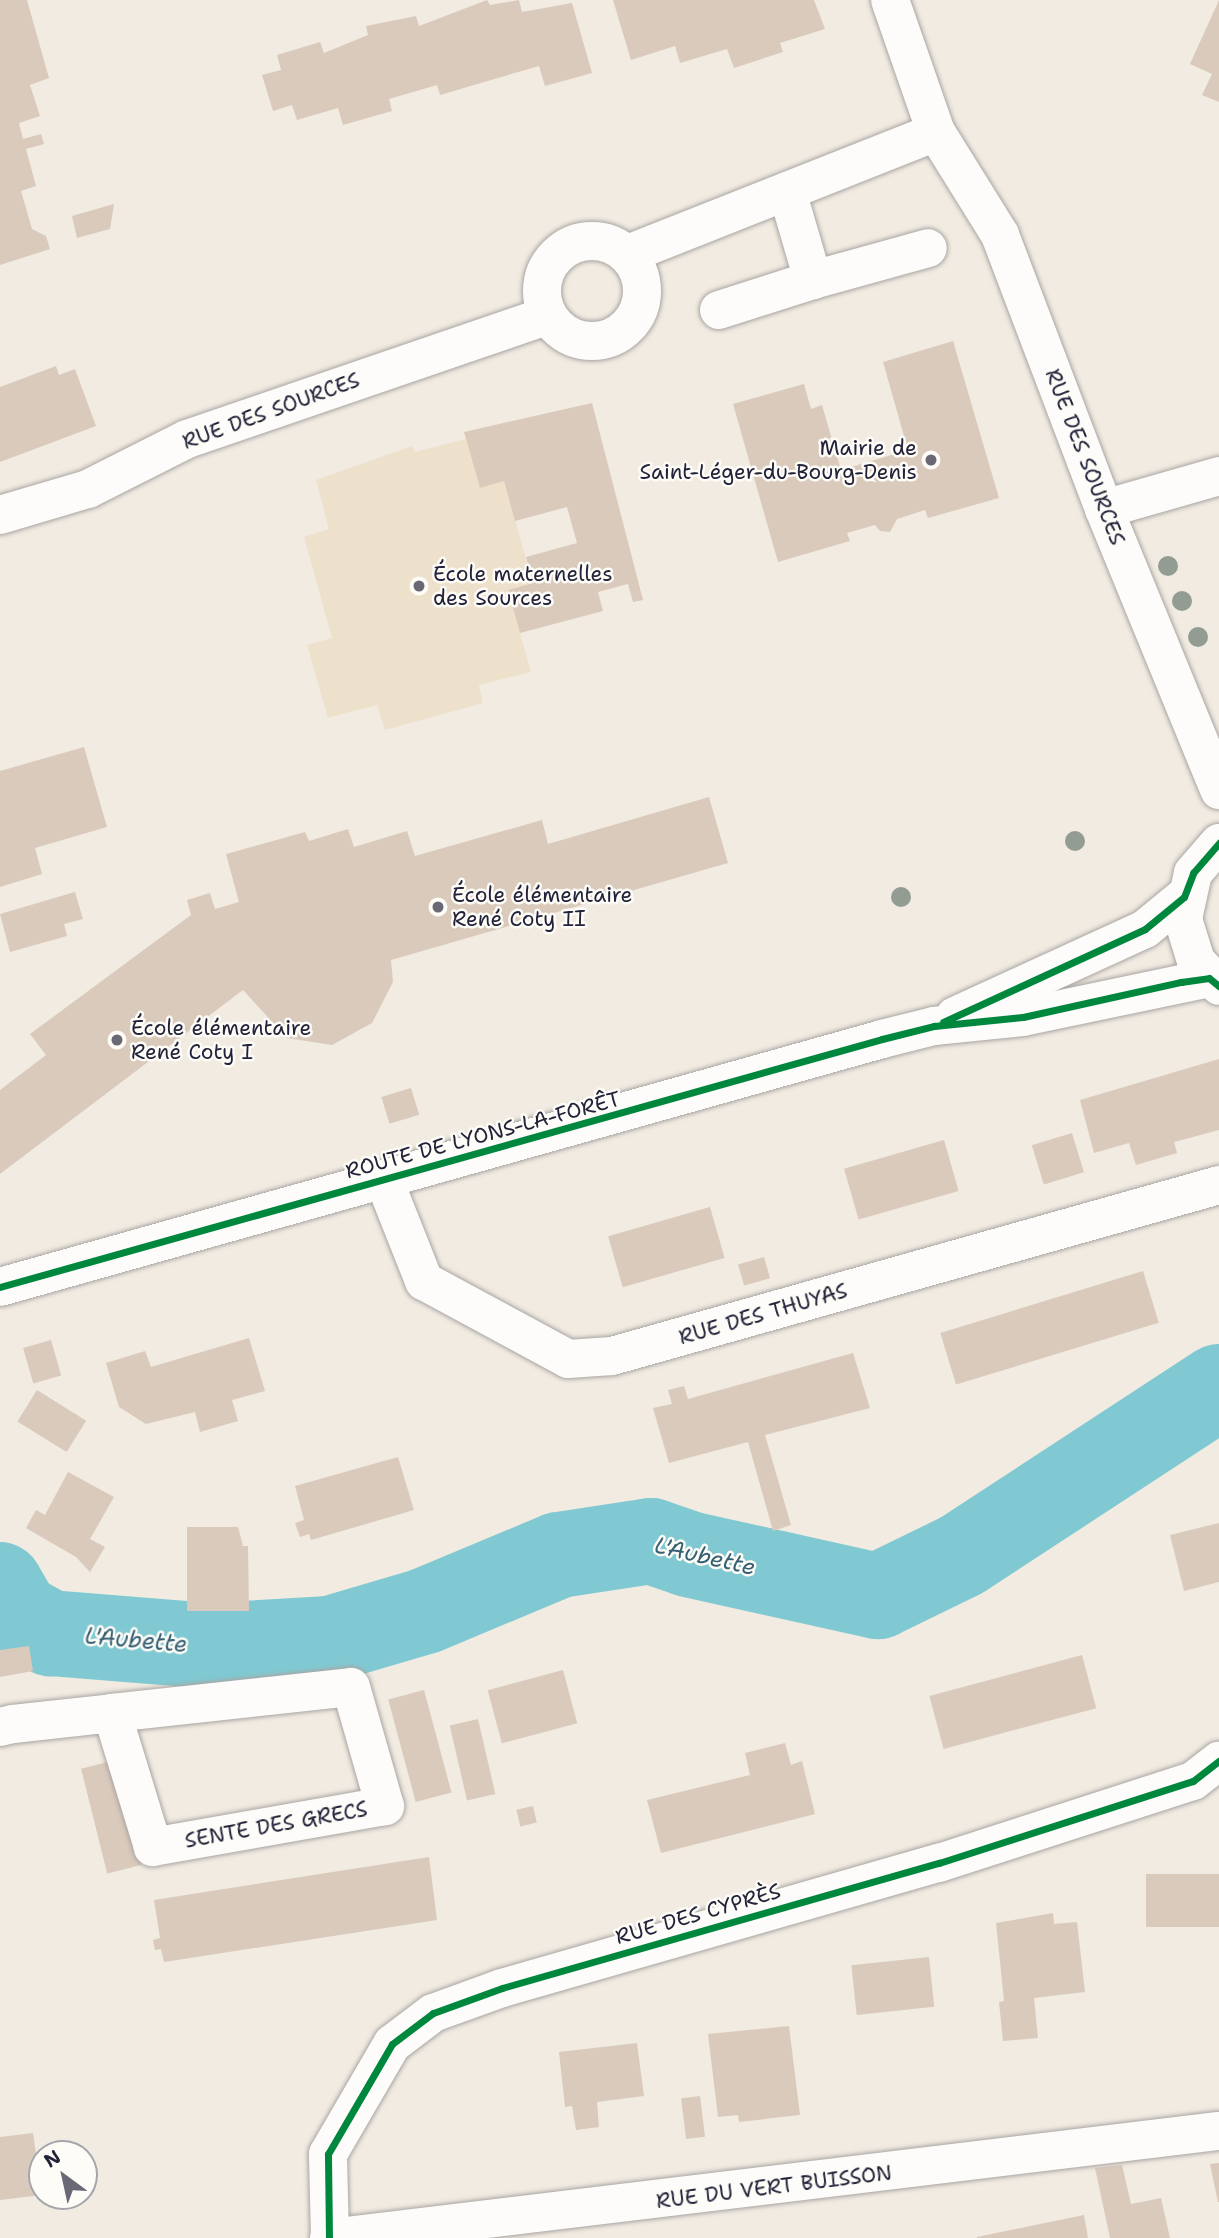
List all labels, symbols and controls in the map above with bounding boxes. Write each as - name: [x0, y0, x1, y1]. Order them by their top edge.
- street label: RUE DES SOURCES: [1040, 365, 1130, 549]
- street label: RUE DES SOURCES: [179, 367, 363, 455]
- place label: Mairie de Saint-Léger-du-Bourg-Denis: [640, 435, 917, 485]
- marker: Mairie de Saint-Léger-du-Bourg-Denis: [923, 452, 939, 468]
- place label: École maternelles des Sources: [433, 561, 613, 611]
- marker: École maternelles des Sources: [411, 578, 427, 594]
- place label: École élémentaire René Coty II: [452, 882, 632, 932]
- marker: École élémentaire René Coty II: [430, 899, 446, 915]
- place label: École élémentaire René Coty I: [131, 1015, 311, 1065]
- marker: École élémentaire René Coty I: [109, 1032, 125, 1048]
- street label: ROUTE DE LYONS-LA-FORÊT: [343, 1086, 623, 1184]
- street label: RUE DES THUYAS: [676, 1278, 850, 1350]
- water label: L'Aubette: [652, 1531, 758, 1581]
- water label: L'Aubette: [84, 1622, 188, 1658]
- street label: SENTE DES GRECS: [183, 1797, 369, 1853]
- street label: RUE DES CYPRÈS: [612, 1878, 784, 1950]
- north arrow: [28, 2140, 98, 2210]
- text: N: [39, 2144, 66, 2173]
- street label: RUE DU VERT BUISSON: [655, 2160, 893, 2214]

